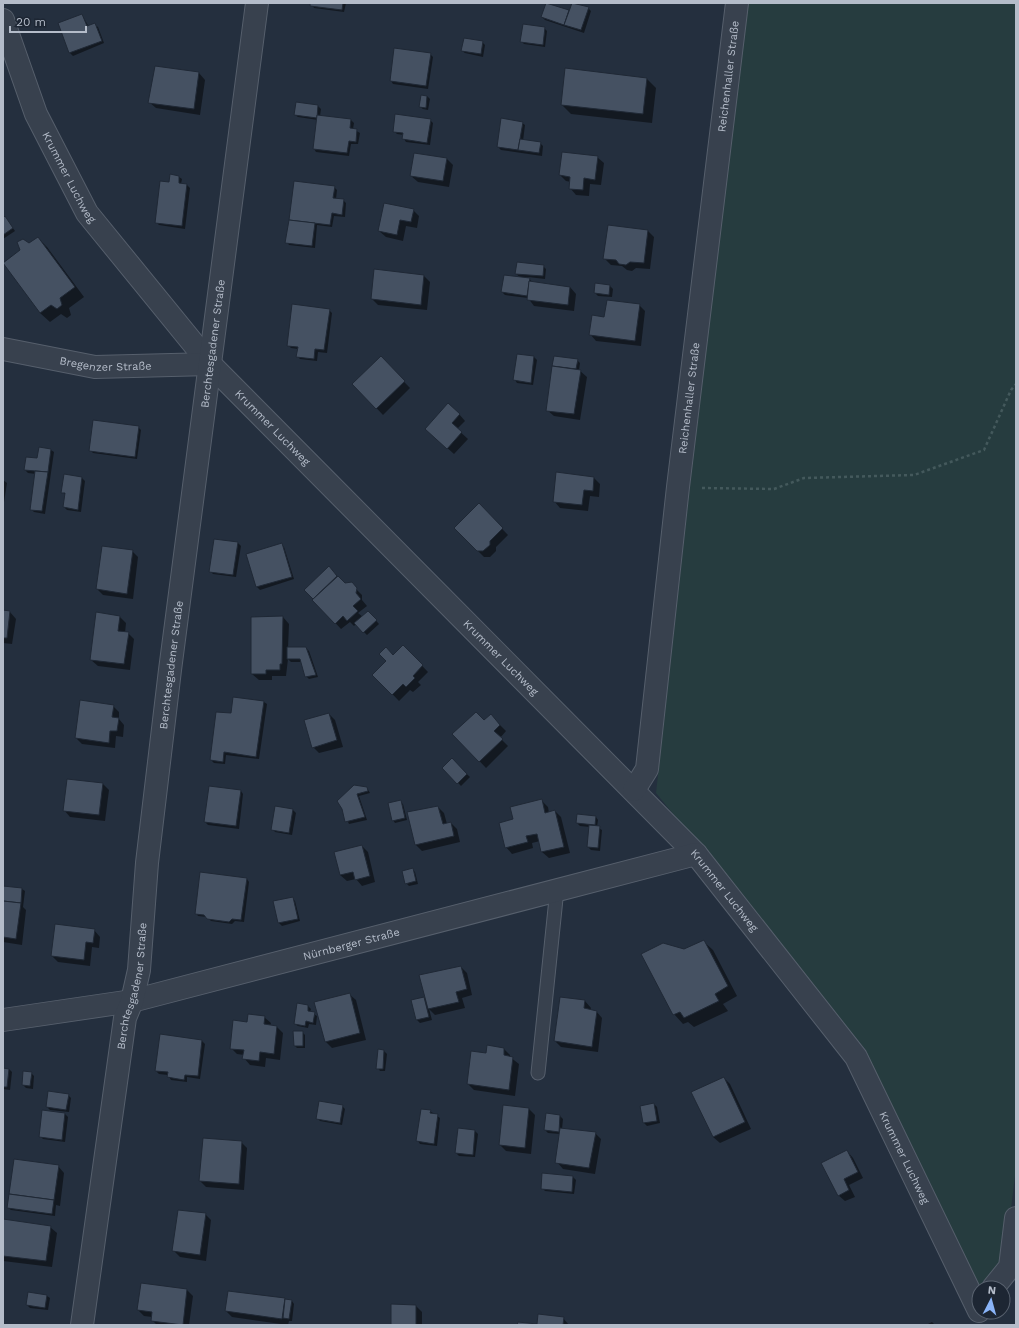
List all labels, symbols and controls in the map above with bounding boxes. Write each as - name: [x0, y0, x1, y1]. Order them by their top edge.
- scale bar: [10, 8, 86, 34]
- text: 20 m: [16, 15, 46, 29]
- street label: Reichenhaller Straße: [715, 20, 741, 133]
- street label: Krummer Luchweg: [40, 129, 99, 225]
- street label: Berchtesgadener Straße: [198, 279, 227, 409]
- street label: Reichenhaller Straße: [676, 342, 702, 455]
- street label: Bregenzer Straße: [58, 354, 152, 374]
- street label: Krummer Luchweg: [233, 387, 313, 468]
- street label: Berchtesgadener Straße: [156, 600, 185, 730]
- street label: Krummer Luchweg: [461, 617, 541, 698]
- street label: Krummer Luchweg: [688, 846, 761, 934]
- street label: Berchtesgadener Straße: [114, 922, 149, 1050]
- street label: Nürnberger Straße: [302, 925, 401, 963]
- street label: Krummer Luchweg: [877, 1109, 933, 1206]
- north arrow: [971, 1280, 1011, 1320]
- text: N: [987, 1284, 997, 1297]

